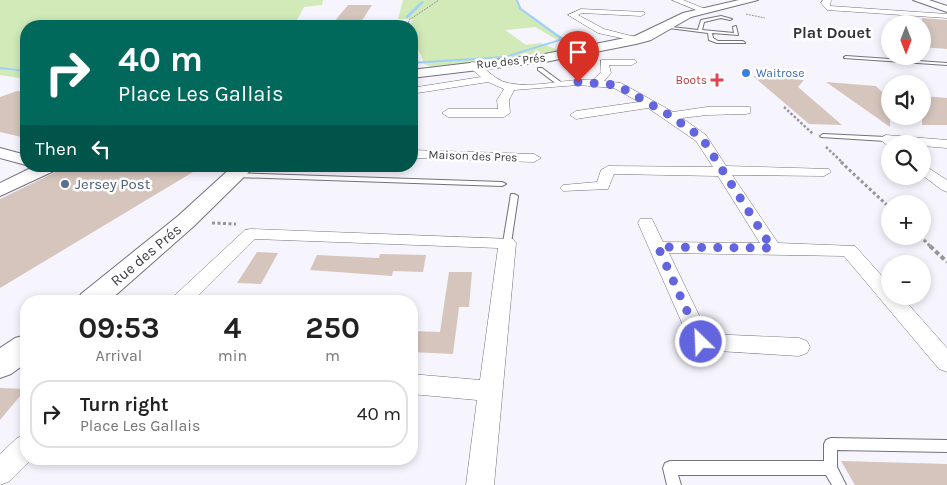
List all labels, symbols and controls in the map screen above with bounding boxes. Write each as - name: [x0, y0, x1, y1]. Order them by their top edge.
- north arrow: [881, 15, 931, 65]
- map controls: [881, 15, 931, 305]
- district label: Plat Douet: [793, 23, 871, 42]
- pin: [557, 31, 599, 82]
- icon: arrive: [564, 38, 592, 66]
- text: 40 m: [118, 39, 203, 80]
- icon: right: [35, 40, 100, 105]
- street label: Rue des Prés: [476, 50, 546, 72]
- place label: Waitrose: [756, 66, 804, 80]
- marker: Waitrose: [740, 67, 752, 79]
- place label: Boots: [676, 73, 707, 87]
- marker: Boots: [711, 74, 723, 86]
- button: sound: [881, 75, 931, 125]
- text: Place Les Gallais: [118, 81, 284, 107]
- icon: left: [87, 135, 115, 163]
- button: search: [881, 135, 931, 185]
- text: Then: [35, 138, 77, 160]
- street label: Maison des Pres: [428, 147, 518, 165]
- place label: Jersey Post: [75, 175, 151, 193]
- marker: Jersey Post: [59, 178, 71, 190]
- button: +: [881, 195, 931, 245]
- street label: Rue des Prés: [107, 220, 185, 290]
- button: −: [881, 255, 931, 305]
- text: 09:53: [78, 310, 160, 346]
- text: 4: [224, 310, 241, 346]
- text: 250: [305, 310, 360, 346]
- position arrow: [674, 315, 726, 367]
- text: Arrival: [95, 346, 142, 365]
- text: min: [218, 346, 247, 365]
- text: m: [325, 346, 340, 365]
- text: Turn right: [80, 394, 169, 416]
- icon: right: [37, 400, 65, 428]
- text: 40 m: [357, 403, 401, 425]
- text: Place Les Gallais: [80, 416, 200, 435]

